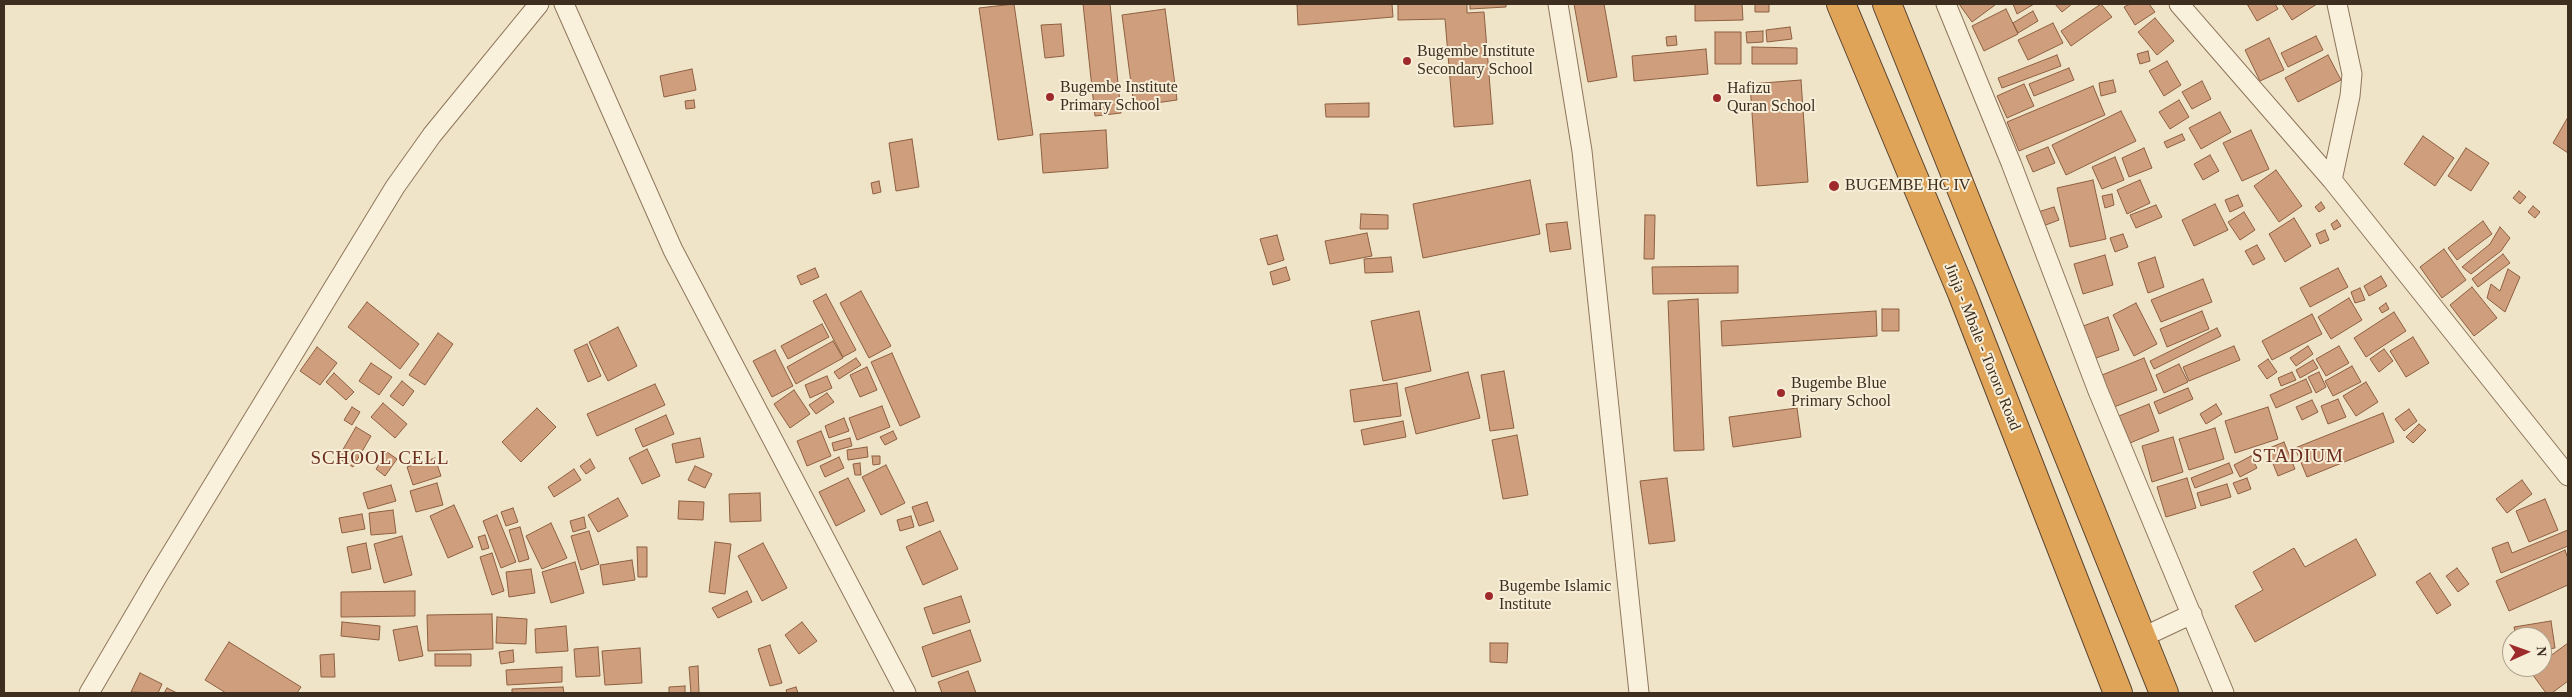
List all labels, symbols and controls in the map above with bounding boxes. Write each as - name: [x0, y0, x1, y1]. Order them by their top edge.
- place label: Bugembe Institute Secondary School: [1417, 42, 1535, 80]
- marker: Bugembe Institute Secondary School: [1401, 55, 1413, 67]
- place label: Bugembe Institute Primary School: [1060, 78, 1178, 116]
- place label: Hafizu Quran School: [1727, 79, 1815, 117]
- marker: Bugembe Institute Primary School: [1044, 91, 1056, 103]
- marker: Hafizu Quran School: [1711, 92, 1723, 104]
- place label: BUGEMBE HC IV: [1845, 176, 1970, 196]
- marker: BUGEMBE HC IV: [1827, 179, 1841, 193]
- street label: Jinja - Mbale - Tororo Road: [1940, 260, 2024, 434]
- place label: Bugembe Blue Primary School: [1791, 374, 1891, 412]
- marker: Bugembe Blue Primary School: [1775, 387, 1787, 399]
- district label: STADIUM: [2251, 446, 2345, 468]
- district label: SCHOOL CELL: [309, 448, 451, 470]
- place label: Bugembe Islamic Institute: [1499, 577, 1611, 615]
- marker: Bugembe Islamic Institute: [1483, 590, 1495, 602]
- north arrow: [2502, 627, 2552, 677]
- text: N: [2534, 646, 2549, 657]

